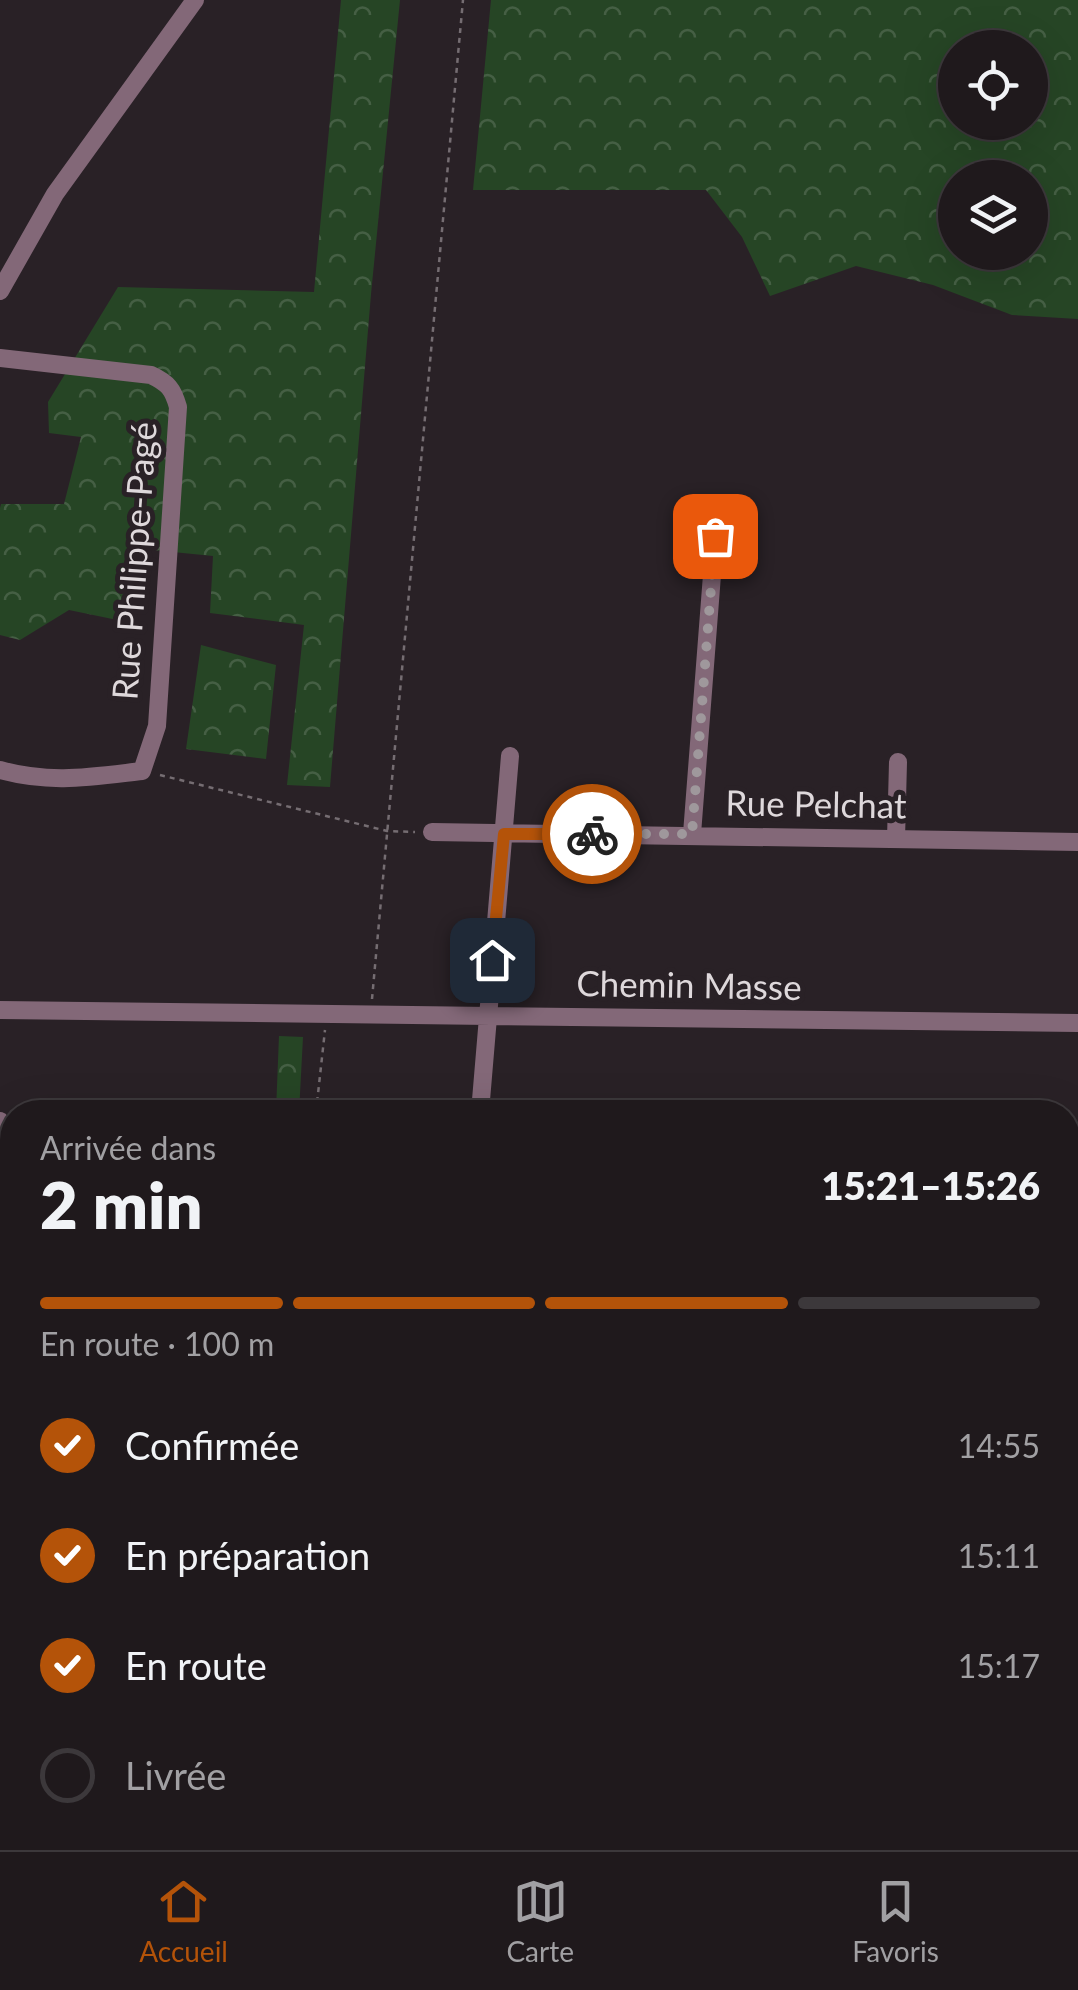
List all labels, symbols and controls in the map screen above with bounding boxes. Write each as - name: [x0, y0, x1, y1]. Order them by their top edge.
- map controls: [938, 30, 1048, 270]
- button: locate: [938, 30, 1048, 140]
- button: layers: [938, 160, 1048, 270]
- street label: Rue Philippe-Pagé: [102, 420, 164, 701]
- pin: [673, 494, 758, 579]
- icon: bag: [688, 509, 743, 564]
- street label: Rue Pelchat: [725, 780, 907, 826]
- courier: [542, 784, 642, 884]
- icon: bike: [565, 807, 620, 862]
- pin: [450, 918, 535, 1003]
- icon: home: [465, 933, 520, 988]
- street label: Chemin Masse: [576, 961, 802, 1007]
- text: Arrivée dans: [40, 1128, 216, 1167]
- text: 15:21–15:26: [821, 1162, 1040, 1208]
- text: 2 min: [40, 1165, 202, 1243]
- text: En route · 100 m: [40, 1324, 274, 1363]
- icon: check: [40, 1418, 95, 1473]
- text: Confirmée: [125, 1422, 299, 1468]
- text: 14:55: [958, 1426, 1040, 1465]
- icon: check: [40, 1528, 95, 1583]
- text: En préparation: [125, 1532, 370, 1578]
- text: 15:11: [958, 1536, 1040, 1575]
- icon: check: [40, 1638, 95, 1693]
- text: En route: [125, 1642, 267, 1688]
- text: 15:17: [958, 1646, 1040, 1685]
- text: Livrée: [125, 1752, 226, 1798]
- tab: Accueil: [139, 1874, 228, 1968]
- tab: Carte: [506, 1874, 574, 1968]
- tab: Favoris: [852, 1874, 939, 1968]

